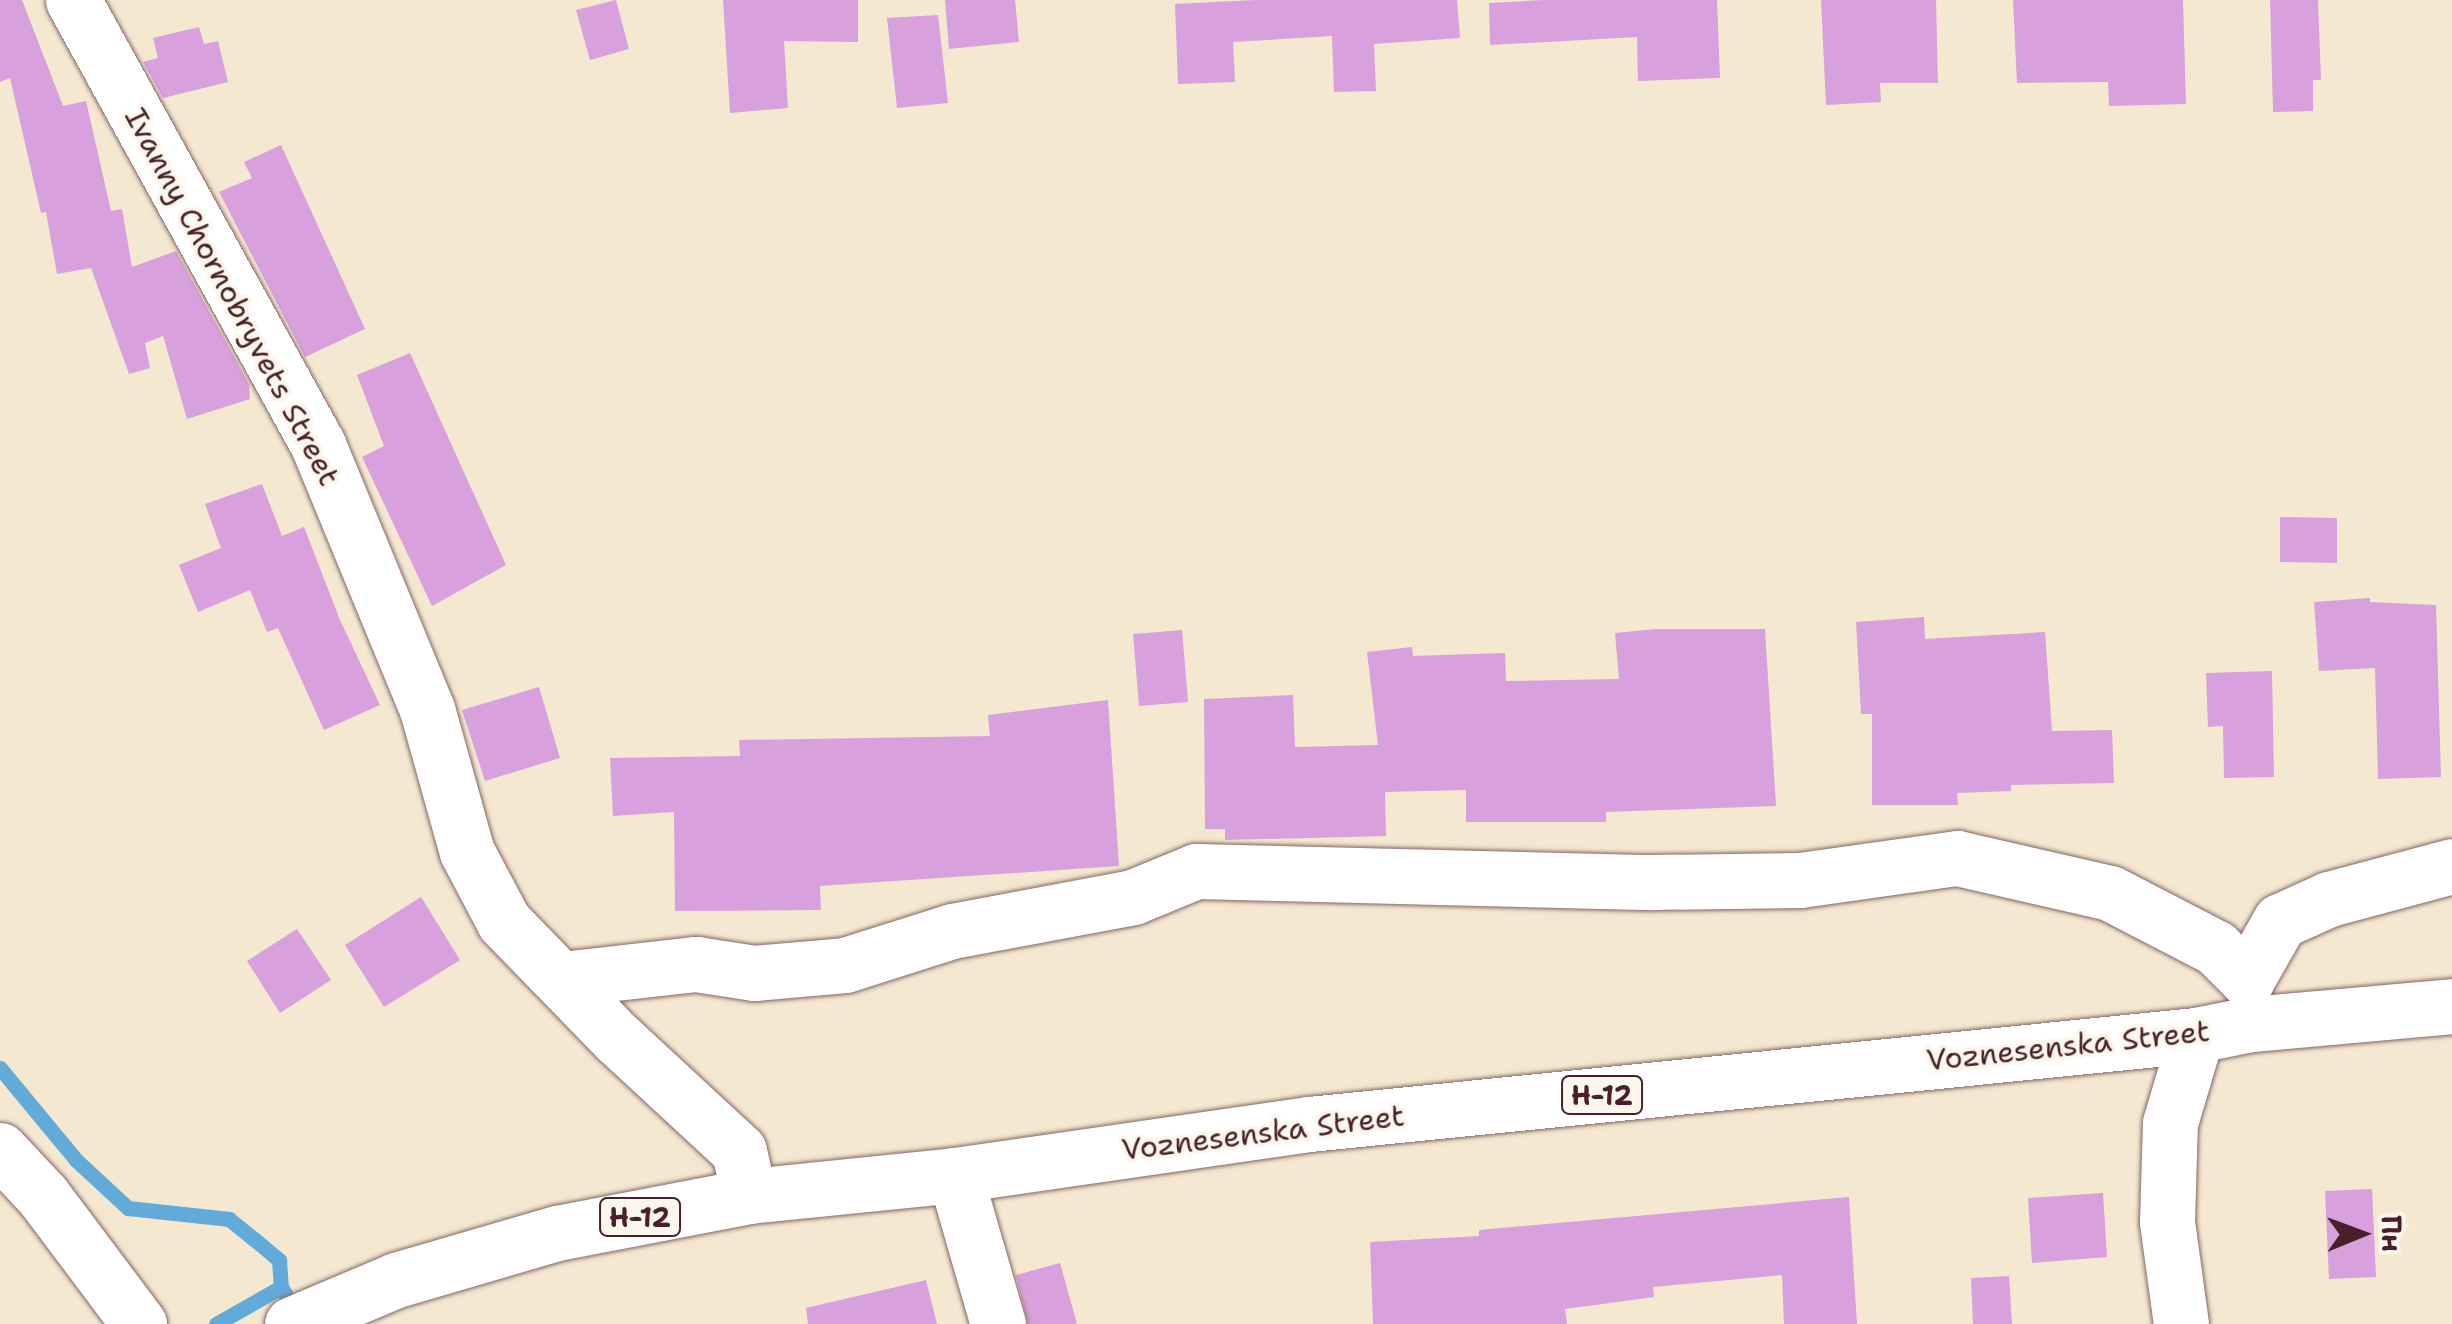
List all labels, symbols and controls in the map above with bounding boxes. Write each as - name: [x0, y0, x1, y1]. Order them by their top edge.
- street label: Ivanny Chornobryvets Street: [117, 102, 347, 492]
- street label: Voznesenska Street: [1925, 1013, 2211, 1079]
- road number: Н-12: [1560, 1072, 1644, 1118]
- street label: Voznesenska Street: [1120, 1098, 1406, 1168]
- north arrow: [2312, 1184, 2412, 1284]
- road number: Н-12: [598, 1194, 682, 1240]
- text: Пн: [2373, 1215, 2411, 1252]

